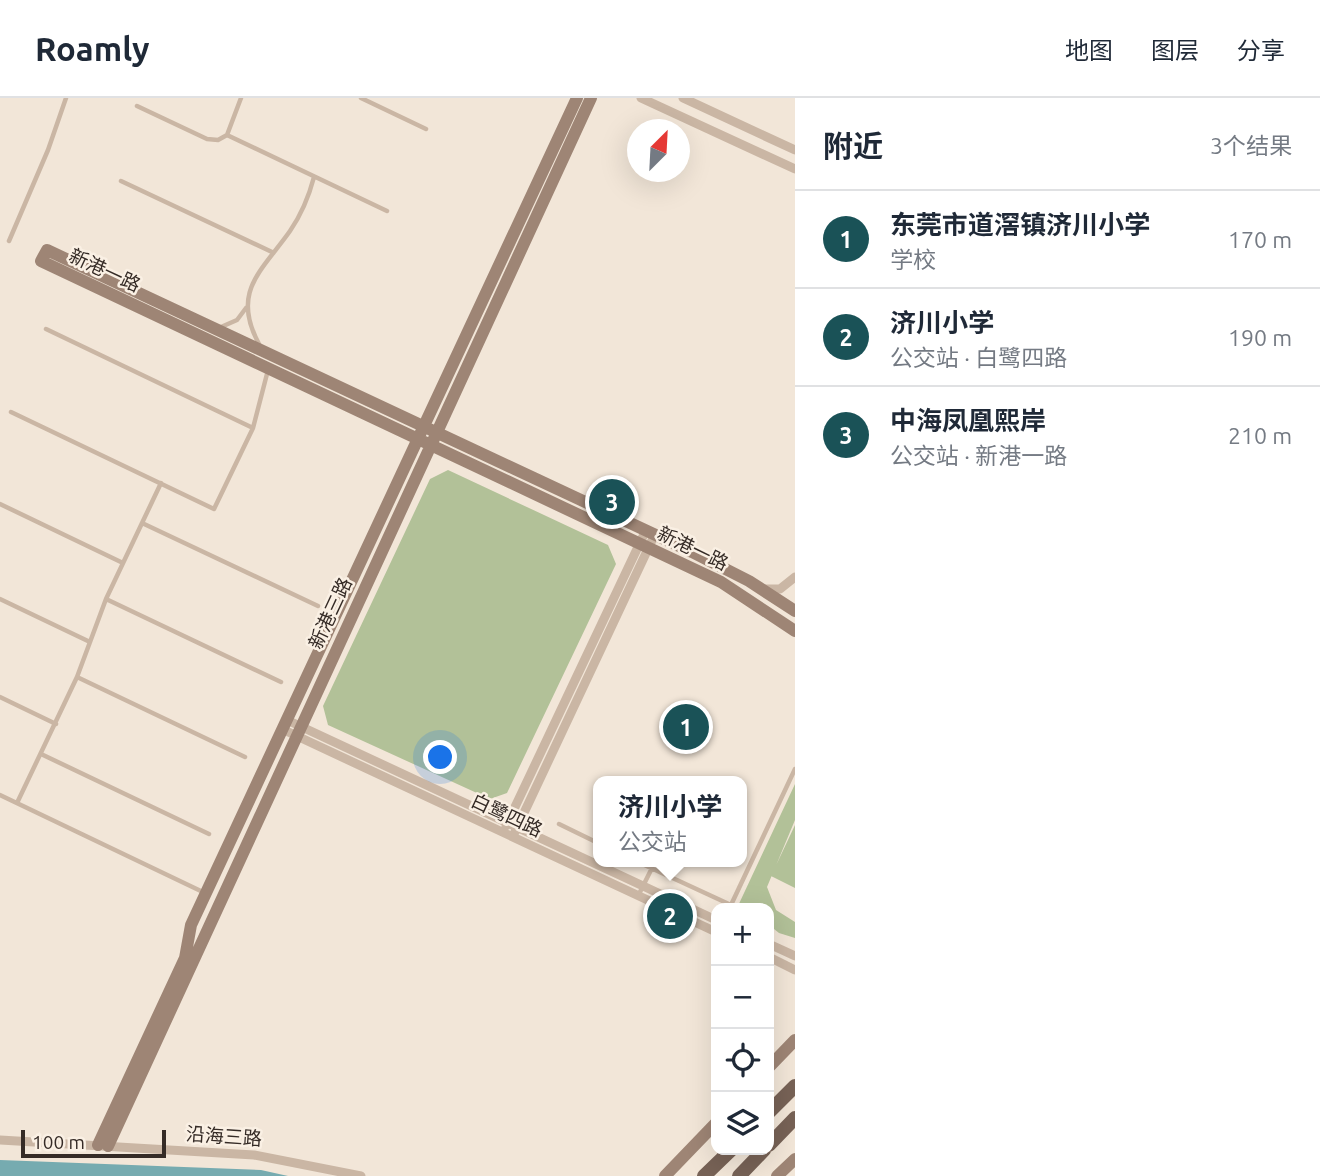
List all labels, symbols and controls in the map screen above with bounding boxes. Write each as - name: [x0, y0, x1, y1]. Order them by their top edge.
- text: Roamly: [35, 30, 149, 67]
- text: 地图: [1065, 37, 1113, 64]
- text: 图层: [1151, 37, 1199, 64]
- text: 分享: [1237, 37, 1285, 64]
- north arrow: [627, 119, 690, 182]
- text: 附近: [823, 129, 883, 163]
- text: 3个结果: [1210, 133, 1292, 158]
- text: 东莞市道滘镇济川小学: [890, 210, 1150, 239]
- text: 1: [840, 227, 852, 252]
- text: 170 m: [1228, 227, 1292, 252]
- street label: 新港一路: [66, 244, 144, 296]
- text: 学校: [890, 247, 936, 272]
- text: 济川小学: [890, 308, 994, 337]
- text: 2: [840, 325, 852, 350]
- text: 190 m: [1228, 325, 1292, 350]
- text: 公交站 · 白鹭四路: [890, 345, 1067, 370]
- text: 中海凤凰熙岸: [890, 406, 1046, 435]
- text: 3: [840, 423, 852, 448]
- text: 210 m: [1228, 423, 1292, 448]
- text: 公交站 · 新港一路: [890, 443, 1067, 468]
- pin: 3: [589, 476, 635, 528]
- street label: 新港一路: [654, 521, 732, 575]
- street label: 新港三路: [304, 574, 356, 652]
- pin: 1: [663, 701, 709, 753]
- your location: [423, 740, 457, 774]
- popup: [593, 776, 747, 867]
- street label: 白鹭四路: [468, 789, 546, 841]
- text: 济川小学: [618, 792, 722, 821]
- text: 公交站: [618, 829, 687, 854]
- pin: 2: [647, 890, 693, 942]
- map controls: [711, 903, 774, 1155]
- button: +: [711, 903, 774, 966]
- button: −: [711, 966, 774, 1029]
- button: locate: [711, 1029, 774, 1092]
- button: layers: [711, 1092, 774, 1155]
- street label: 沿海三路: [185, 1122, 263, 1150]
- scale bar: [21, 1127, 166, 1159]
- text: 100 m: [32, 1131, 85, 1153]

